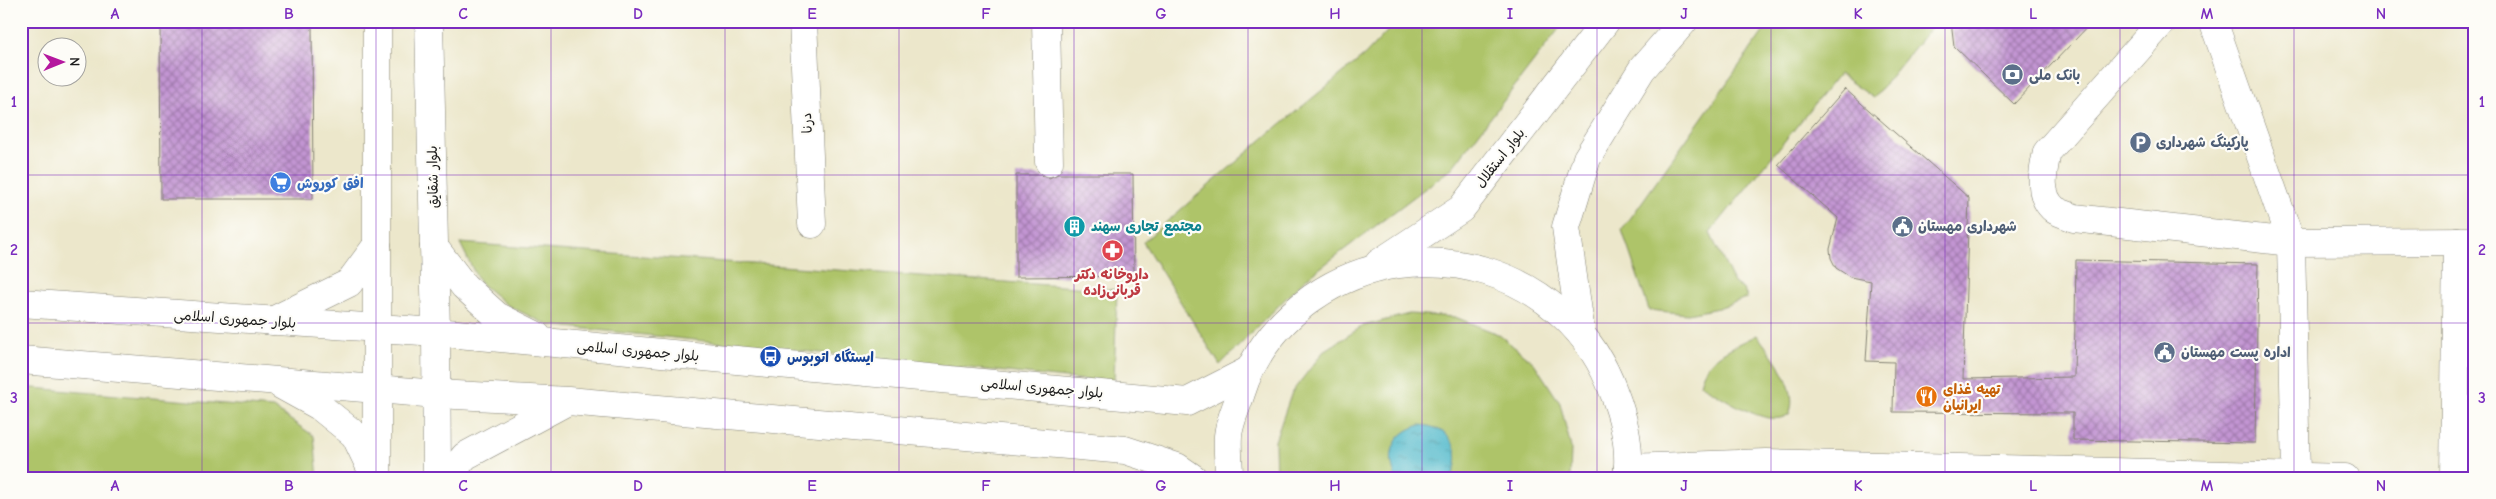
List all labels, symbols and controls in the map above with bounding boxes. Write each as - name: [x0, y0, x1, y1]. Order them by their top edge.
- text: A: [111, 5, 120, 23]
- text: B: [284, 5, 294, 23]
- text: C: [458, 5, 468, 23]
- text: D: [633, 5, 643, 23]
- text: E: [807, 5, 817, 23]
- text: F: [981, 5, 991, 23]
- text: G: [1155, 5, 1167, 23]
- text: H: [1329, 5, 1341, 23]
- text: I: [1507, 5, 1513, 23]
- text: J: [1680, 5, 1688, 23]
- text: K: [1853, 5, 1863, 23]
- text: L: [2029, 5, 2037, 23]
- text: M: [2201, 5, 2214, 23]
- text: N: [2376, 5, 2386, 23]
- north arrow: [38, 38, 88, 88]
- text: N: [66, 57, 83, 66]
- bank icon: بانک ملی: [2001, 63, 2025, 87]
- place label: بانک ملی: [2029, 67, 2080, 84]
- text: 1: [11, 93, 17, 111]
- text: 1: [2479, 93, 2485, 111]
- street label: درنا: [798, 112, 816, 134]
- street label: بلوار استقلال: [1471, 125, 1529, 191]
- parking icon: پارکینگ شهرداری: [2128, 130, 2152, 154]
- place label: پارکینگ شهرداری: [2156, 133, 2249, 151]
- street label: بلوار شقایق: [424, 145, 442, 209]
- supermarket icon: افق کوروش: [269, 171, 293, 195]
- place label: افق کوروش: [297, 175, 364, 193]
- building icon: مجتمع تجاری سهند: [1063, 214, 1087, 238]
- public building icon: شهرداری مهستان: [1890, 214, 1914, 238]
- place label: مجتمع تجاری سهند: [1091, 218, 1202, 236]
- place label: شهرداری مهستان: [1918, 218, 2017, 235]
- pharmacy icon: داروخانه دکتر قربانی‌زاده: [1100, 239, 1124, 263]
- text: 2: [10, 241, 18, 259]
- text: 2: [2478, 241, 2486, 259]
- place label: داروخانه دکتر قربانی‌زاده: [1073, 266, 1149, 299]
- street label: بلوار جمهوری اسلامی: [173, 306, 297, 333]
- street label: بلوار جمهوری اسلامی: [576, 337, 700, 366]
- public building icon: اداره پست مهستان: [2153, 340, 2177, 364]
- place label: اداره پست مهستان: [2181, 344, 2291, 361]
- bus stop icon: ایستگاه اتوبوس: [759, 345, 783, 369]
- place label: ایستگاه اتوبوس: [787, 348, 874, 367]
- street label: بلوار جمهوری اسلامی: [980, 374, 1104, 403]
- place label: تهیه غذای ایرانیان: [1943, 381, 2001, 414]
- restaurant icon: تهیه غذای ایرانیان: [1915, 385, 1939, 409]
- text: 3: [10, 389, 18, 407]
- text: 3: [2478, 389, 2486, 407]
- text: A: [111, 477, 120, 495]
- text: B: [284, 477, 294, 495]
- text: C: [458, 477, 468, 495]
- text: D: [633, 477, 643, 495]
- text: E: [807, 477, 817, 495]
- text: F: [981, 477, 991, 495]
- text: G: [1155, 477, 1167, 495]
- text: H: [1329, 477, 1341, 495]
- text: I: [1507, 477, 1513, 495]
- text: J: [1680, 477, 1688, 495]
- text: K: [1853, 477, 1863, 495]
- text: L: [2029, 477, 2037, 495]
- text: M: [2201, 477, 2214, 495]
- text: N: [2376, 477, 2386, 495]

